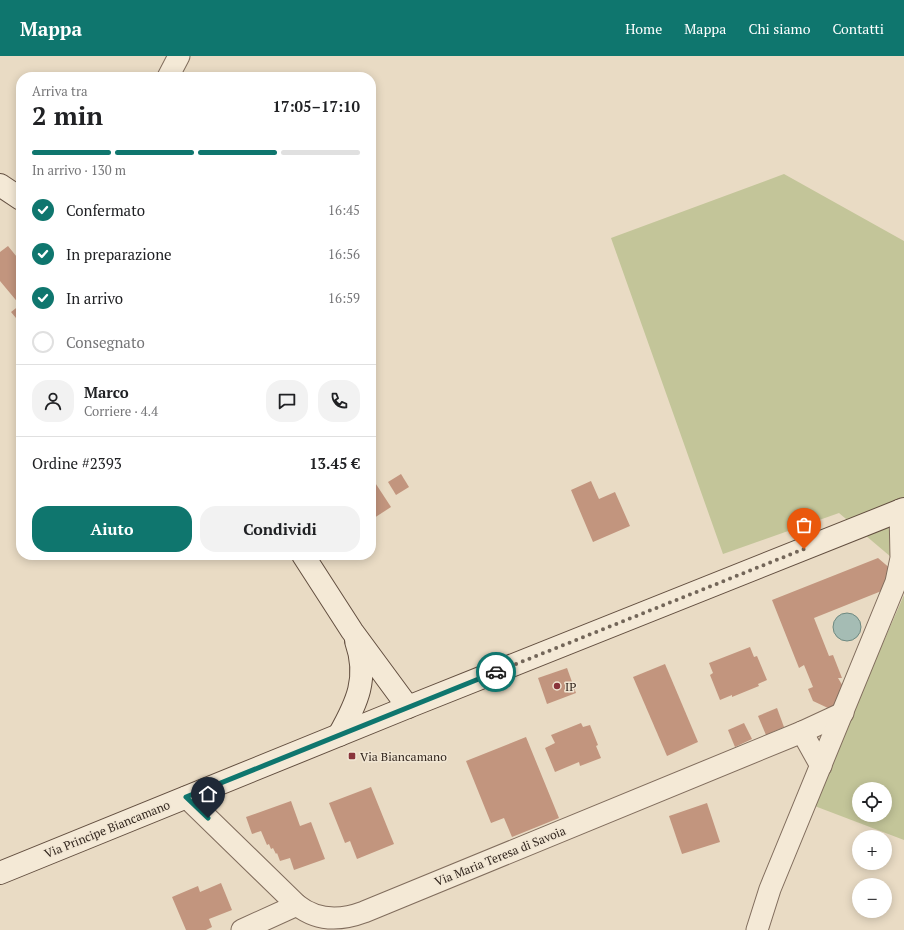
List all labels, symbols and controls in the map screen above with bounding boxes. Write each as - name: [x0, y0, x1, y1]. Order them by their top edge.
- text: Mappa: [20, 16, 82, 41]
- text: Home: [625, 19, 662, 38]
- text: Mappa: [684, 19, 726, 38]
- text: Chi siamo: [748, 19, 810, 38]
- text: Contatti: [832, 19, 884, 38]
- text: Arriva tra: [32, 82, 87, 100]
- text: 17:05–17:10: [273, 96, 360, 116]
- text: 2 min: [32, 98, 103, 132]
- text: In arrivo · 130 m: [32, 161, 126, 179]
- icon: check: [32, 199, 54, 221]
- text: Confermato: [66, 200, 145, 220]
- text: 16:45: [328, 201, 360, 219]
- icon: check: [32, 243, 54, 265]
- text: In preparazione: [66, 244, 172, 264]
- text: 16:56: [328, 245, 360, 263]
- icon: check: [32, 287, 54, 309]
- text: In arrivo: [66, 288, 123, 308]
- text: 16:59: [328, 289, 360, 307]
- text: Consegnato: [66, 332, 145, 352]
- button: person: [32, 380, 74, 422]
- button: chat: [266, 380, 308, 422]
- button: phone: [318, 380, 360, 422]
- text: Marco: [84, 382, 129, 402]
- text: Corriere · 4.4: [84, 402, 158, 420]
- text: Ordine #2393: [32, 453, 122, 473]
- text: 13.45 €: [309, 453, 360, 473]
- button: Aiuto: [32, 506, 192, 552]
- button: Condividi: [200, 506, 360, 552]
- pin: [787, 508, 821, 549]
- icon: bag: [793, 514, 815, 536]
- courier: [476, 652, 516, 692]
- icon: car: [485, 661, 507, 683]
- place label: IP: [565, 679, 576, 694]
- marker: IP: [552, 681, 562, 691]
- place label: Via Biancamano: [360, 749, 447, 764]
- marker: Via Biancamano: [347, 751, 357, 761]
- pin: [191, 777, 225, 818]
- map controls: [852, 782, 892, 918]
- button: locate: [852, 782, 892, 822]
- icon: home: [197, 783, 219, 805]
- street label: Via Principe Biancamano: [42, 797, 172, 861]
- street label: Via Maria Teresa di Savoia: [432, 823, 568, 889]
- button: +: [852, 830, 892, 870]
- button: −: [852, 878, 892, 918]

